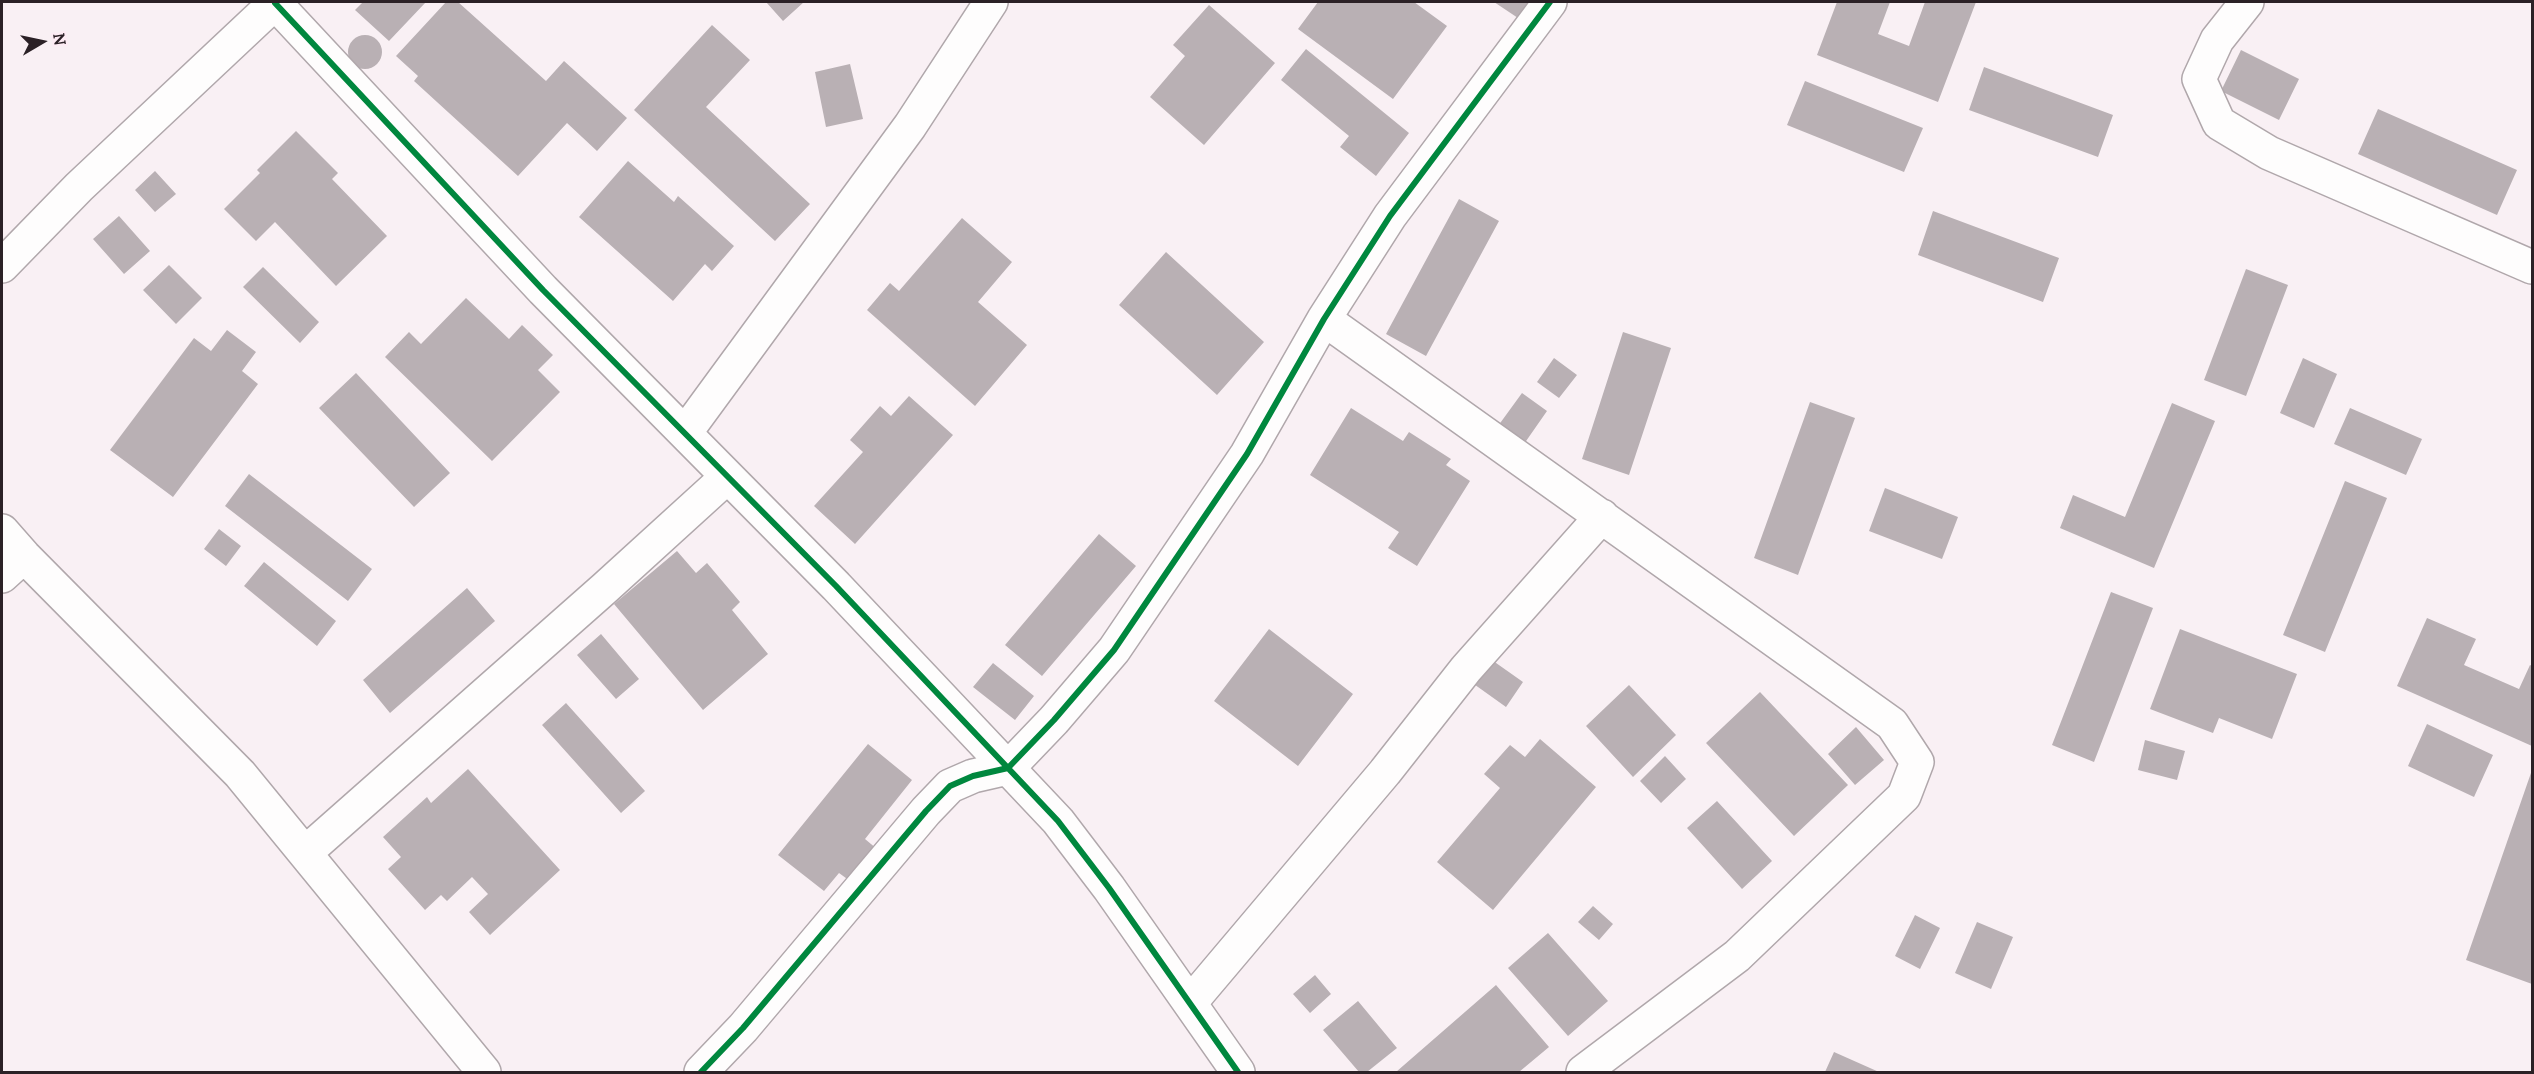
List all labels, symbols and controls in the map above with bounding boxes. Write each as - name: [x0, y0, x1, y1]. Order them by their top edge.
- north arrow: [12, 12, 72, 72]
- text: N: [49, 32, 71, 47]

